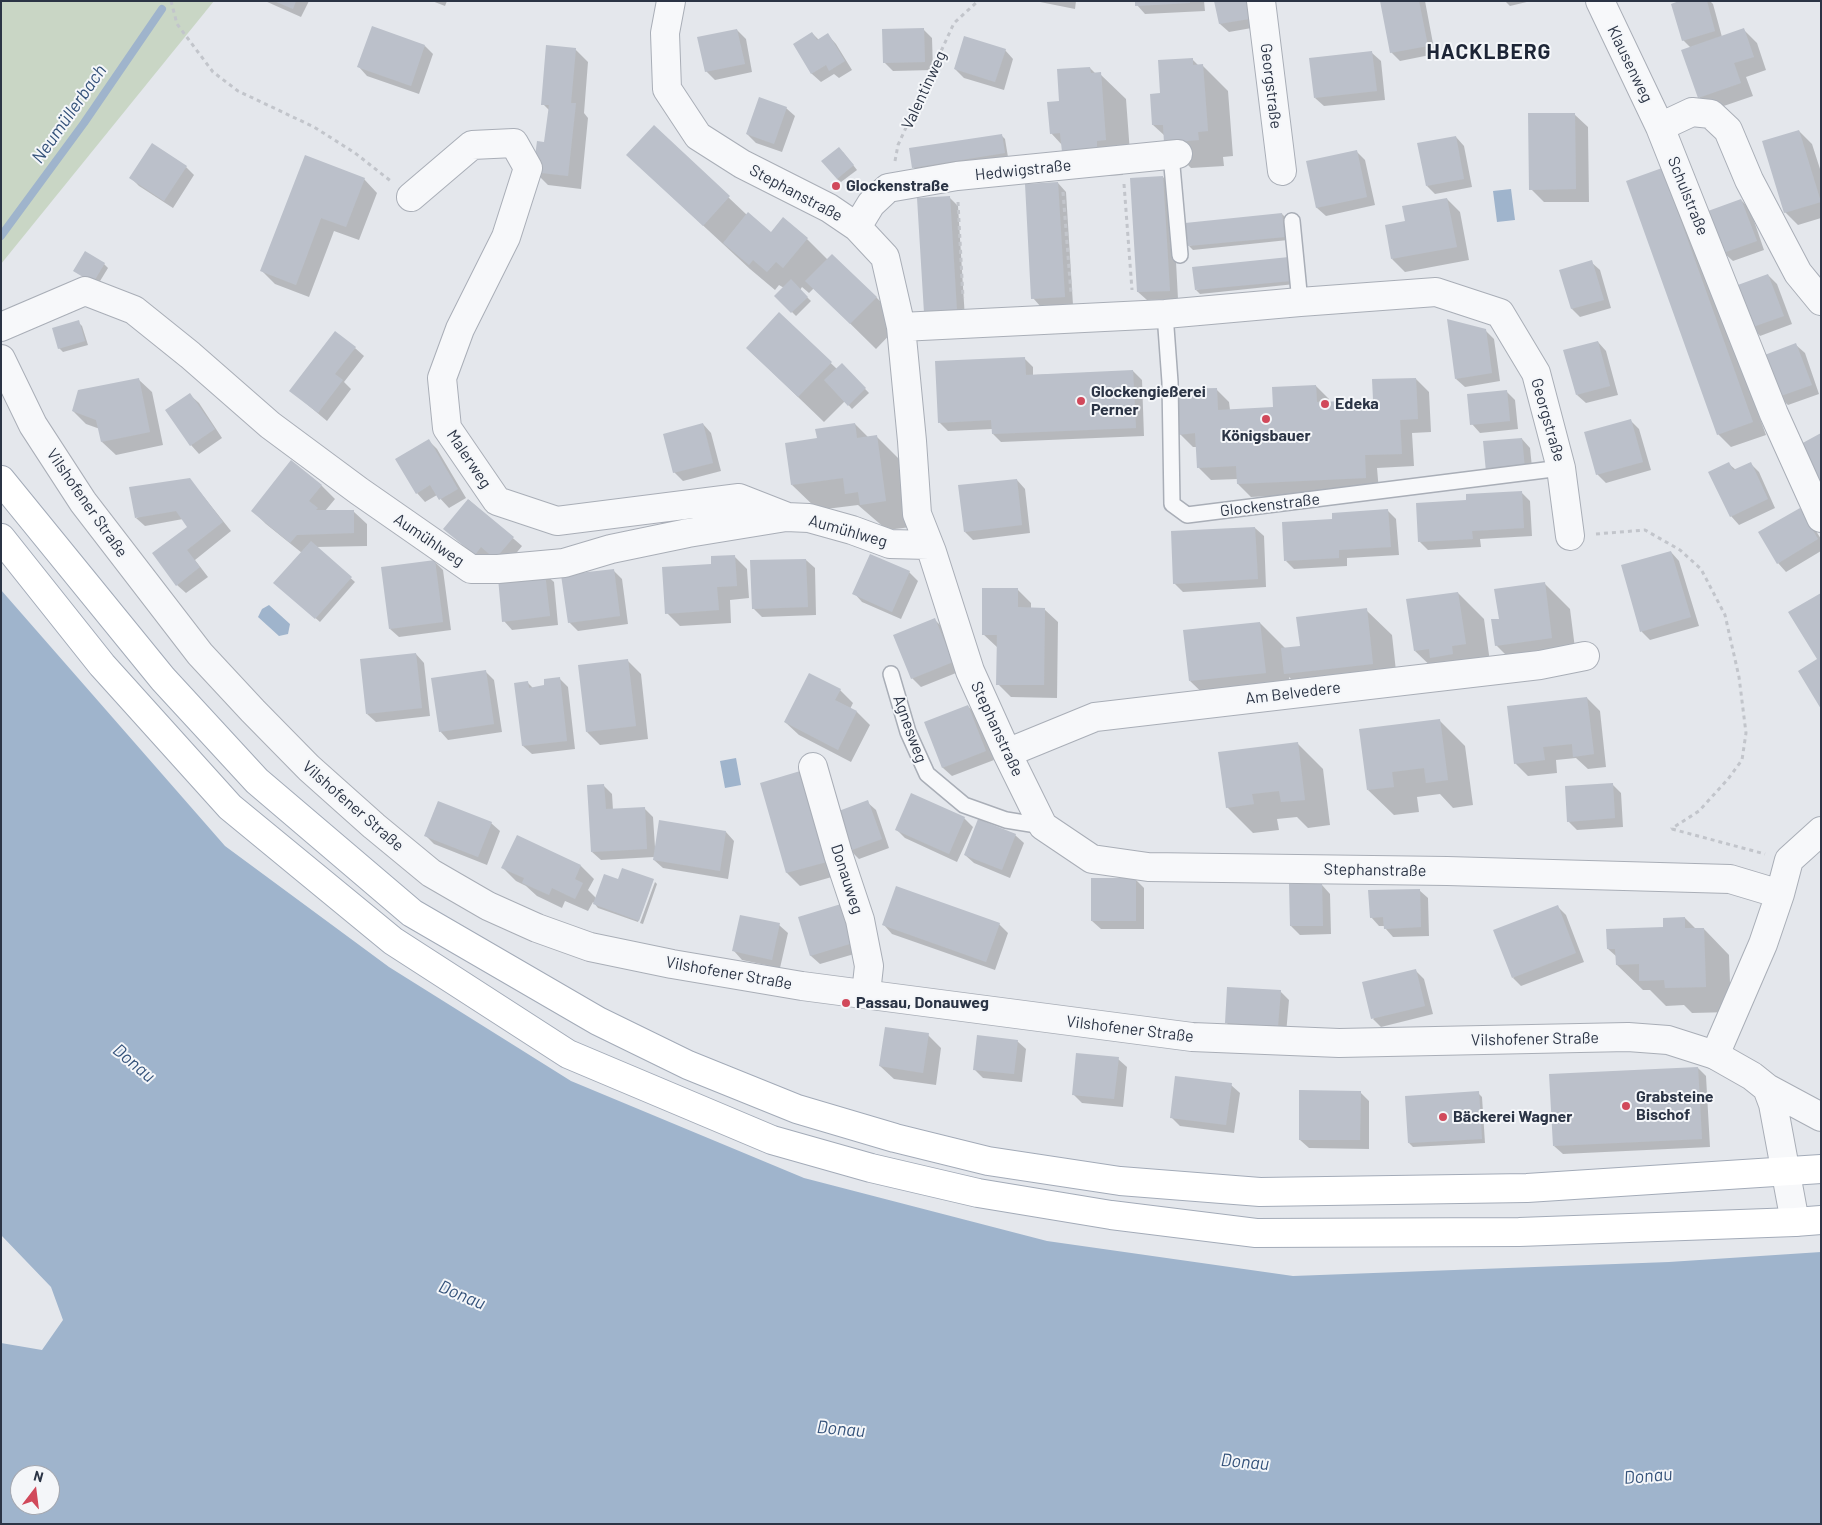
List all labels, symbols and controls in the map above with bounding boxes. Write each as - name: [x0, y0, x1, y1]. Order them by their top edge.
- street label: Klausenweg: [1603, 22, 1657, 106]
- district label: HACKLBERG: [1425, 39, 1553, 65]
- street label: Georgstraße: [1256, 42, 1286, 130]
- street label: Valentinweg: [897, 48, 951, 132]
- water label: Neumüllerbach: [27, 60, 111, 168]
- street label: Schulstraße: [1663, 154, 1713, 238]
- street label: Hedwigstraße: [974, 155, 1072, 185]
- street label: Stephanstraße: [746, 160, 846, 226]
- place label: Glockenstraße: [846, 176, 949, 196]
- marker: Glockenstraße: [830, 180, 842, 192]
- street label: Georgstraße: [1527, 376, 1569, 464]
- place label: Glockengießerei Perner: [1091, 382, 1206, 420]
- place label: Edeka: [1335, 394, 1379, 414]
- marker: Glockengießerei Perner: [1075, 395, 1087, 407]
- marker: Edeka: [1319, 398, 1331, 410]
- marker: Königsbauer: [1260, 413, 1272, 425]
- street label: Malerweg: [442, 426, 496, 492]
- place label: Königsbauer: [1221, 426, 1311, 446]
- street label: Vilshofener Straße: [42, 445, 132, 561]
- street label: Glockenstraße: [1219, 489, 1321, 521]
- street label: Aumühlweg: [390, 509, 468, 571]
- street label: Aumühlweg: [807, 511, 889, 551]
- street label: Stephanstraße: [967, 678, 1027, 780]
- street label: Am Belvedere: [1244, 678, 1342, 708]
- street label: Agnesweg: [889, 693, 931, 765]
- street label: Vilshofener Straße: [298, 757, 408, 855]
- street label: Donauweg: [827, 842, 867, 916]
- street label: Stephanstraße: [1324, 860, 1426, 880]
- street label: Vilshofener Straße: [664, 952, 794, 994]
- place label: Passau, Donauweg: [856, 993, 989, 1013]
- marker: Passau, Donauweg: [840, 997, 852, 1009]
- street label: Vilshofener Straße: [1065, 1012, 1195, 1046]
- street label: Vilshofener Straße: [1471, 1028, 1599, 1050]
- water label: Donau: [108, 1039, 160, 1087]
- place label: Grabsteine Bischof: [1636, 1087, 1714, 1125]
- marker: Grabsteine Bischof: [1620, 1100, 1632, 1112]
- place label: Bäckerei Wagner: [1453, 1107, 1572, 1127]
- marker: Bäckerei Wagner: [1437, 1111, 1449, 1123]
- water label: Donau: [435, 1276, 489, 1314]
- water label: Donau: [816, 1416, 866, 1442]
- water label: Donau: [1220, 1449, 1270, 1475]
- water label: Donau: [1623, 1463, 1673, 1489]
- north arrow: [10, 1465, 60, 1515]
- text: N: [32, 1467, 45, 1485]

